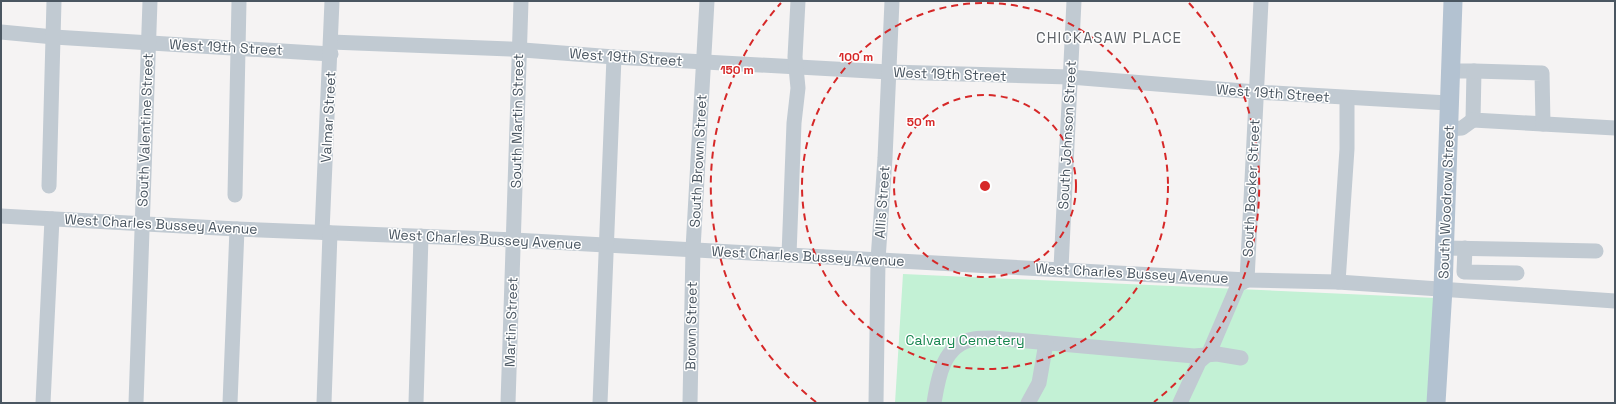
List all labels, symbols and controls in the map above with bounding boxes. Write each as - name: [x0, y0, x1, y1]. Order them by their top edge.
- district label: CHICKASAW PLACE: [1036, 28, 1182, 47]
- street label: West 19th Street: [169, 35, 283, 59]
- street label: West 19th Street: [569, 44, 683, 70]
- text: 100 m: [839, 49, 873, 65]
- street label: South Valentine Street: [133, 53, 157, 207]
- street label: South Martin Street: [507, 54, 527, 188]
- street label: South Johnson Street: [1054, 60, 1080, 210]
- text: 150 m: [720, 62, 754, 78]
- street label: West 19th Street: [893, 63, 1007, 85]
- street label: Valmar Street: [317, 71, 339, 163]
- street label: West 19th Street: [1216, 80, 1330, 106]
- street label: South Brown Street: [686, 94, 710, 228]
- text: 50 m: [907, 114, 935, 130]
- street label: South Booker Street: [1238, 119, 1264, 257]
- street label: South Woodrow Street: [1434, 125, 1458, 279]
- street label: Allis Street: [870, 165, 894, 239]
- centre of rings: [978, 179, 992, 193]
- street label: West Charles Bussey Avenue: [64, 210, 258, 238]
- street label: West Charles Bussey Avenue: [388, 225, 582, 253]
- street label: West Charles Bussey Avenue: [711, 242, 905, 270]
- street label: West Charles Bussey Avenue: [1035, 259, 1229, 287]
- street label: Martin Street: [500, 277, 522, 367]
- street label: Brown Street: [681, 281, 701, 371]
- park label: Calvary Cemetery: [906, 331, 1024, 349]

